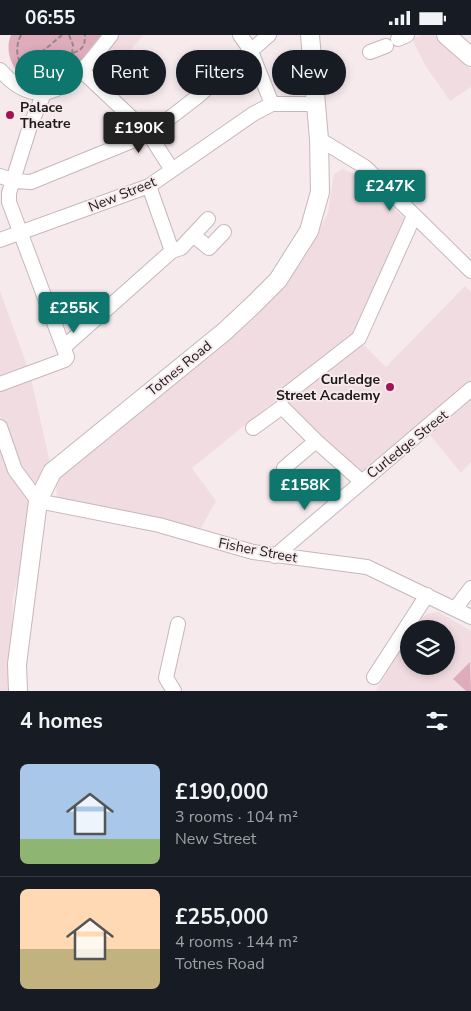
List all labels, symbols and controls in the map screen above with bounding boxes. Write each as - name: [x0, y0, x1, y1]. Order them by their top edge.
- text: 06:55: [25, 5, 75, 31]
- chip: Buy: [15, 50, 83, 95]
- chip: Rent: [93, 50, 166, 95]
- chip: Filters: [176, 50, 262, 95]
- chip: New: [272, 50, 346, 95]
- place label: Palace Theatre: [20, 98, 71, 133]
- marker: Palace Theatre: [4, 109, 16, 121]
- pin: £190K: [104, 111, 174, 154]
- text: £190K: [114, 117, 164, 139]
- pin: £247K: [355, 169, 425, 212]
- street label: New Street: [86, 172, 159, 217]
- text: £247K: [365, 175, 415, 197]
- pin: £255K: [39, 291, 109, 334]
- text: £255K: [49, 297, 99, 319]
- street label: Totnes Road: [143, 336, 216, 400]
- place label: Curledge Street Academy: [276, 370, 381, 405]
- marker: Curledge Street Academy: [384, 381, 396, 393]
- street label: Curledge Street: [363, 406, 452, 483]
- pin: £158K: [270, 469, 340, 511]
- text: £158K: [280, 474, 330, 496]
- street label: Fisher Street: [217, 534, 299, 567]
- map controls: [400, 620, 455, 675]
- button: layers: [400, 620, 455, 675]
- text: 4 homes: [20, 707, 103, 735]
- icon: filters: [423, 707, 451, 735]
- text: £190,000: [175, 778, 268, 806]
- icon: home: [60, 784, 120, 844]
- text: 3 rooms · 104 m²: [175, 806, 298, 828]
- text: New Street: [175, 828, 256, 850]
- text: £255,000: [175, 903, 268, 931]
- icon: home: [60, 909, 120, 969]
- text: 4 rooms · 144 m²: [175, 931, 298, 953]
- text: Totnes Road: [175, 953, 264, 975]

